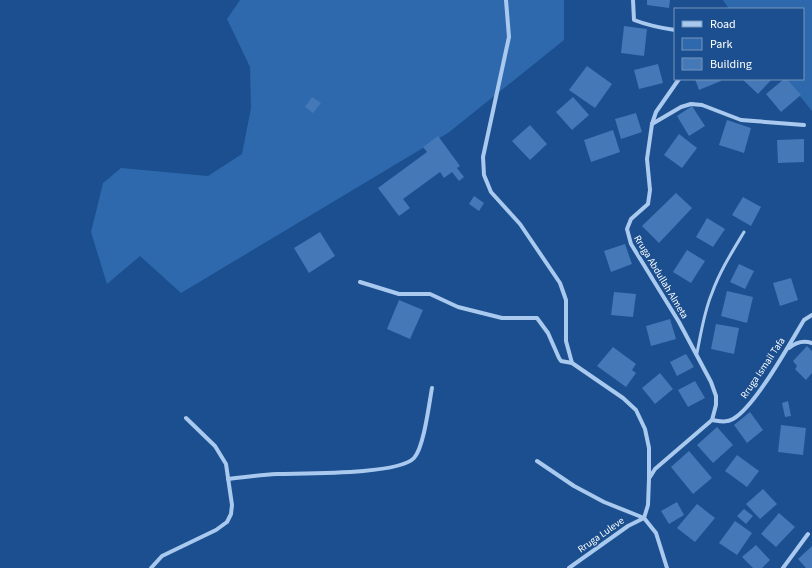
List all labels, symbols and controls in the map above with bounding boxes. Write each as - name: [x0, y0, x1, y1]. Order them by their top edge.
- legend: [674, 8, 804, 80]
- text: Road: [710, 16, 736, 33]
- text: Park: [710, 36, 732, 53]
- text: Building: [710, 56, 752, 73]
- street label: Rruga Abdullah Almeta: [630, 233, 692, 321]
- street label: Rruga Ismail Tafa: [737, 335, 789, 401]
- street label: Rruga Luleve: [575, 514, 627, 556]

